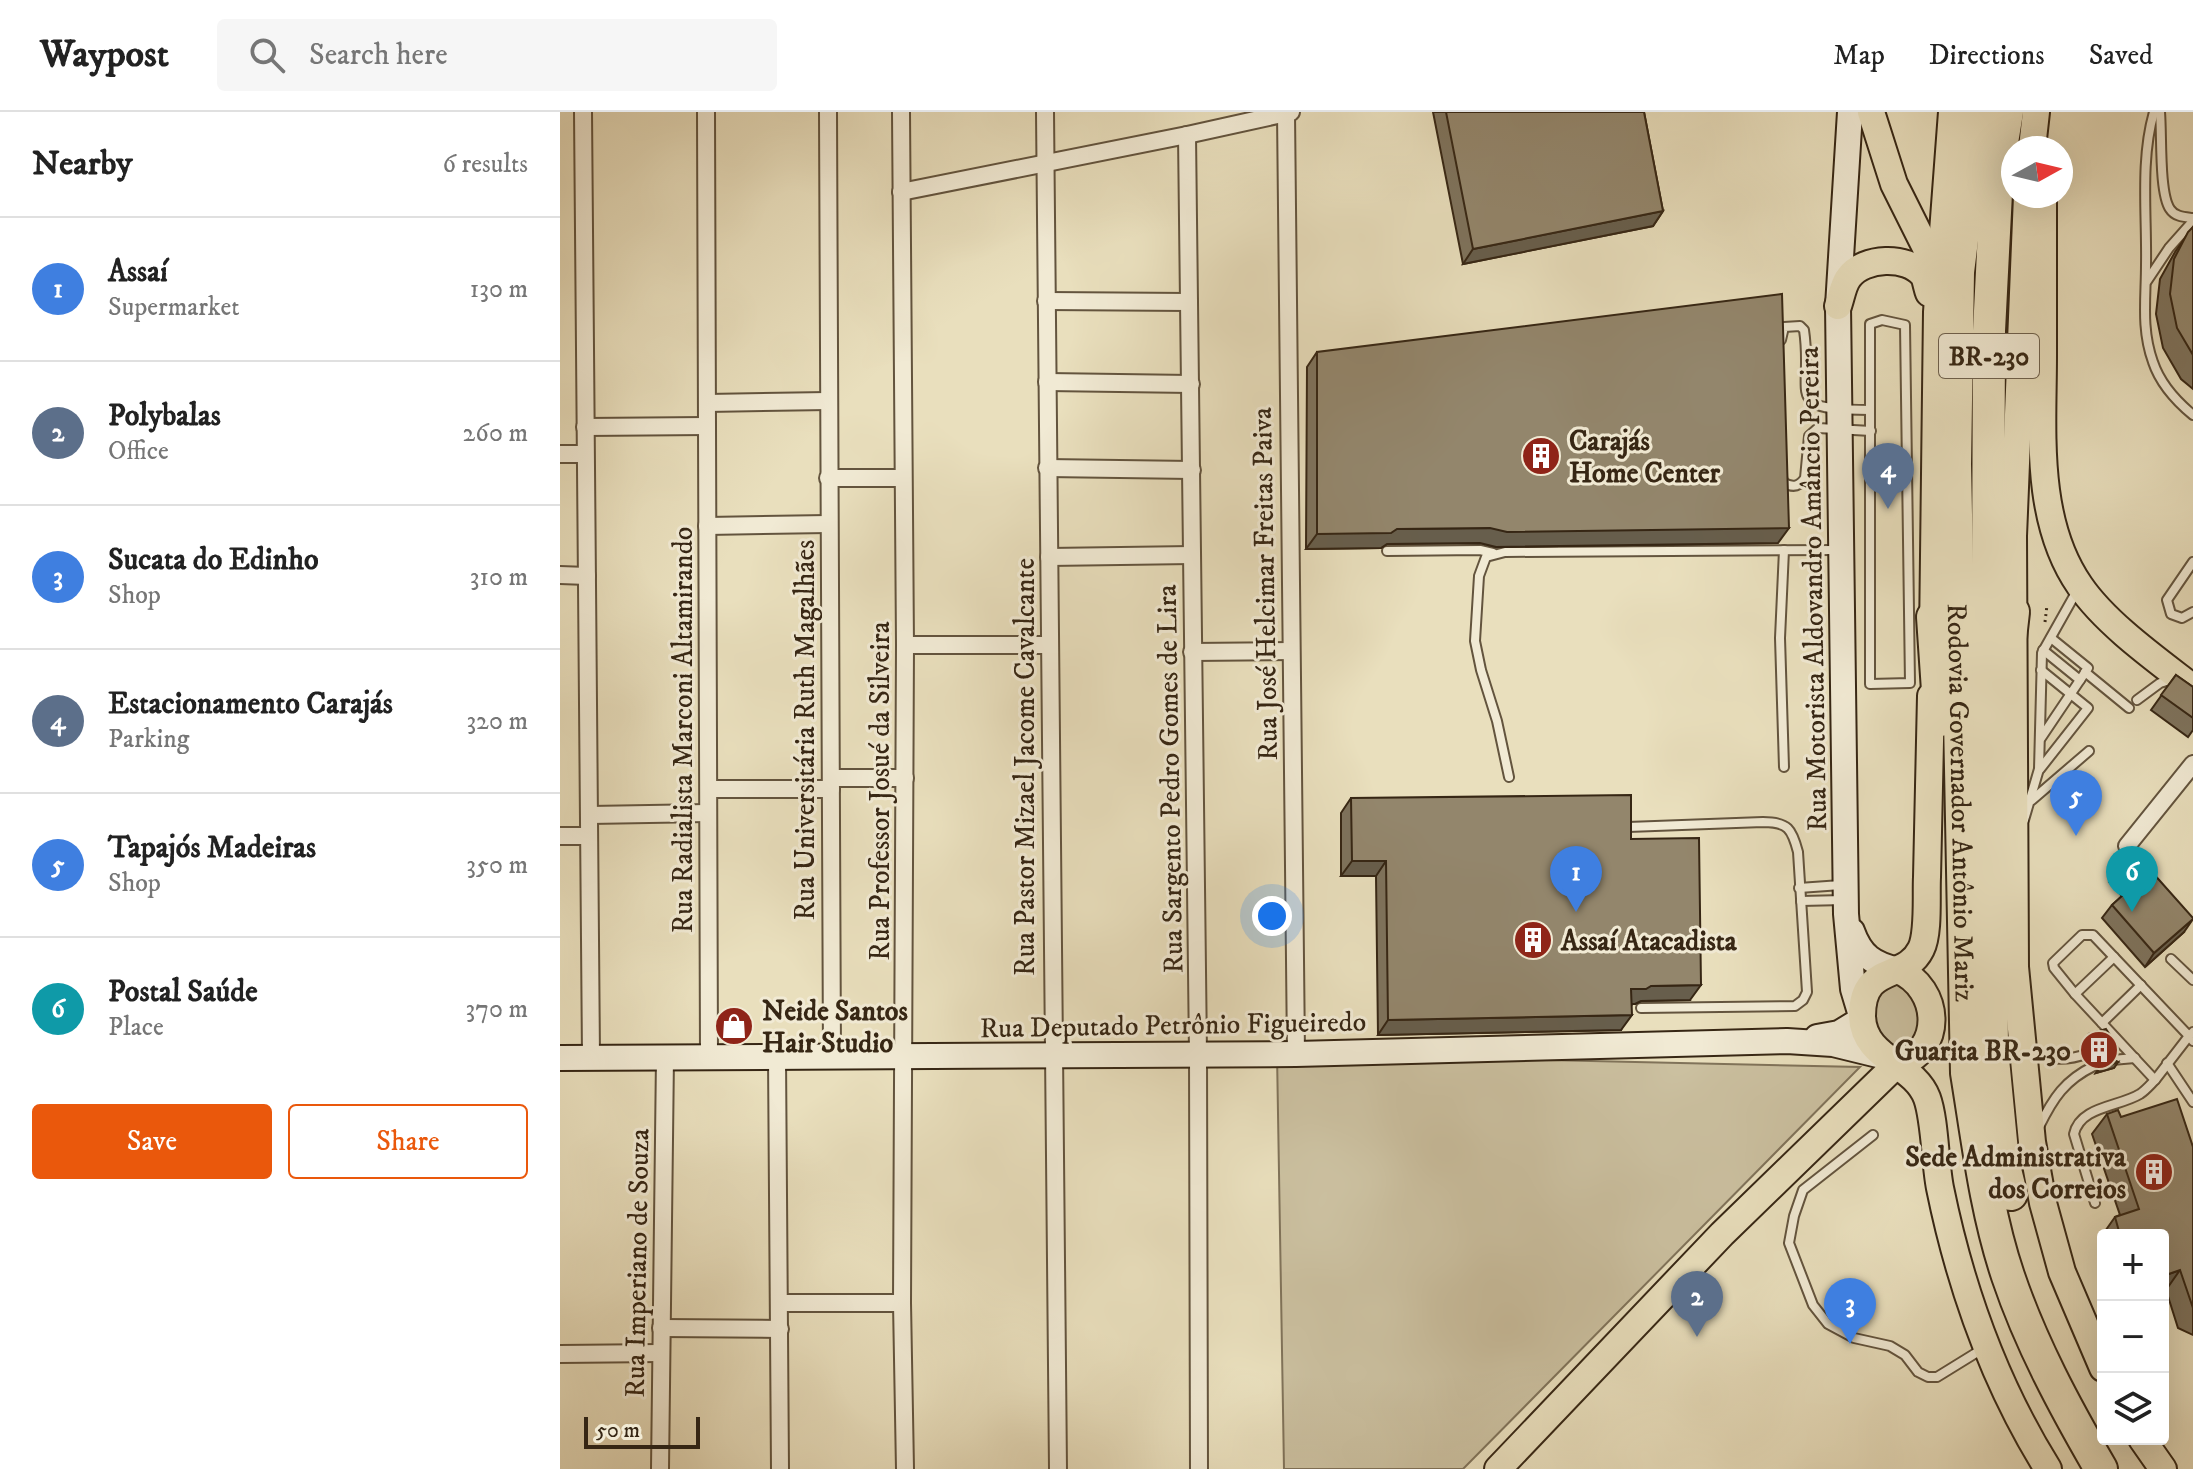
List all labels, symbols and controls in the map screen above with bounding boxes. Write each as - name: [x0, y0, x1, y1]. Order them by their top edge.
- search box: [217, 19, 777, 91]
- text: Waypost: [40, 31, 169, 79]
- icon: search: [245, 33, 289, 77]
- text: Search here: [309, 37, 448, 74]
- text: Map: [1833, 38, 1885, 73]
- text: Directions: [1929, 38, 2045, 73]
- text: Saved: [2089, 38, 2153, 73]
- north arrow: [2001, 136, 2073, 208]
- text: Nearby: [32, 143, 133, 185]
- text: 6 results: [442, 148, 528, 181]
- text: Assaí: [108, 254, 168, 291]
- text: 1: [53, 273, 63, 306]
- text: 130 m: [470, 273, 528, 306]
- text: Supermarket: [108, 291, 240, 324]
- road number: BR-230: [1939, 334, 2039, 378]
- street label: Rua Motorista Aldovandro Amâncio Pereira: [1792, 346, 1835, 832]
- text: Polybalas: [108, 398, 221, 435]
- street label: Rua José Helcimar Freitas Paiva: [1245, 407, 1286, 761]
- text: 2: [52, 417, 64, 450]
- text: 260 m: [463, 417, 528, 450]
- place label: Carajás Home Center: [1569, 424, 1720, 491]
- text: Office: [108, 435, 169, 468]
- building icon: Carajás Home Center: [1520, 435, 1562, 477]
- pin: 4: [1862, 443, 1914, 509]
- street label: Rua Radialista Marconi Altamirando: [666, 527, 701, 933]
- street label: Rua Universitária Ruth Magalhães: [788, 540, 823, 920]
- text: Sucata do Edinho: [108, 542, 319, 579]
- street label: Rua Pastor Mizael Jacome Cavalcante: [1008, 558, 1043, 976]
- text: 3: [53, 561, 63, 594]
- text: 310 m: [470, 561, 528, 594]
- text: Shop: [108, 579, 161, 612]
- street label: Rua Sargento Pedro Gomes de Lira: [1150, 584, 1191, 974]
- street label: Rodovia Governador Antônio Mariz: [1939, 603, 1982, 1002]
- street label: Rua Professor Josué da Silveira: [863, 621, 898, 961]
- text: Estacionamento Carajás: [108, 686, 393, 723]
- text: 4: [51, 705, 65, 738]
- text: 320 m: [466, 705, 528, 738]
- text: Parking: [108, 723, 190, 756]
- pin: 5: [2050, 770, 2102, 836]
- text: Tapajós Madeiras: [108, 830, 316, 867]
- pin: 1: [1550, 846, 1602, 912]
- pin: 6: [2106, 846, 2158, 912]
- text: 5: [52, 849, 64, 882]
- text: 350 m: [466, 849, 528, 882]
- text: Shop: [108, 867, 161, 900]
- your location: [1252, 896, 1292, 936]
- building icon: Assaí Atacadista: [1512, 919, 1554, 961]
- place label: Assaí Atacadista: [1560, 924, 1738, 959]
- text: Postal Saúde: [108, 974, 258, 1011]
- text: 6: [51, 993, 65, 1026]
- text: 370 m: [466, 993, 528, 1026]
- place label: Neide Santos Hair Studio: [762, 994, 908, 1061]
- shop icon: Neide Santos Hair Studio: [713, 1005, 755, 1047]
- street label: Rua Deputado Petrônio Figueiredo: [980, 1005, 1367, 1046]
- text: Place: [108, 1011, 164, 1044]
- building icon: Guarita BR-230: [2078, 1029, 2120, 1071]
- place label: Guarita BR-230: [1895, 1034, 2071, 1069]
- button: Save: [32, 1104, 272, 1179]
- button: Share: [288, 1104, 528, 1179]
- street label: Rua Imperiano de Souza: [618, 1128, 657, 1398]
- place label: Sede Administrativa dos Correios: [1905, 1140, 2127, 1207]
- building icon: Sede Administrativa dos Correios: [2133, 1151, 2175, 1193]
- map controls: [2097, 1229, 2169, 1445]
- button: +: [2097, 1229, 2169, 1301]
- pin: 2: [1671, 1271, 1723, 1337]
- pin: 3: [1824, 1278, 1876, 1344]
- button: −: [2097, 1301, 2169, 1373]
- button: layers: [2097, 1373, 2169, 1445]
- scale bar: [584, 1413, 700, 1449]
- text: 50 m: [596, 1417, 640, 1444]

